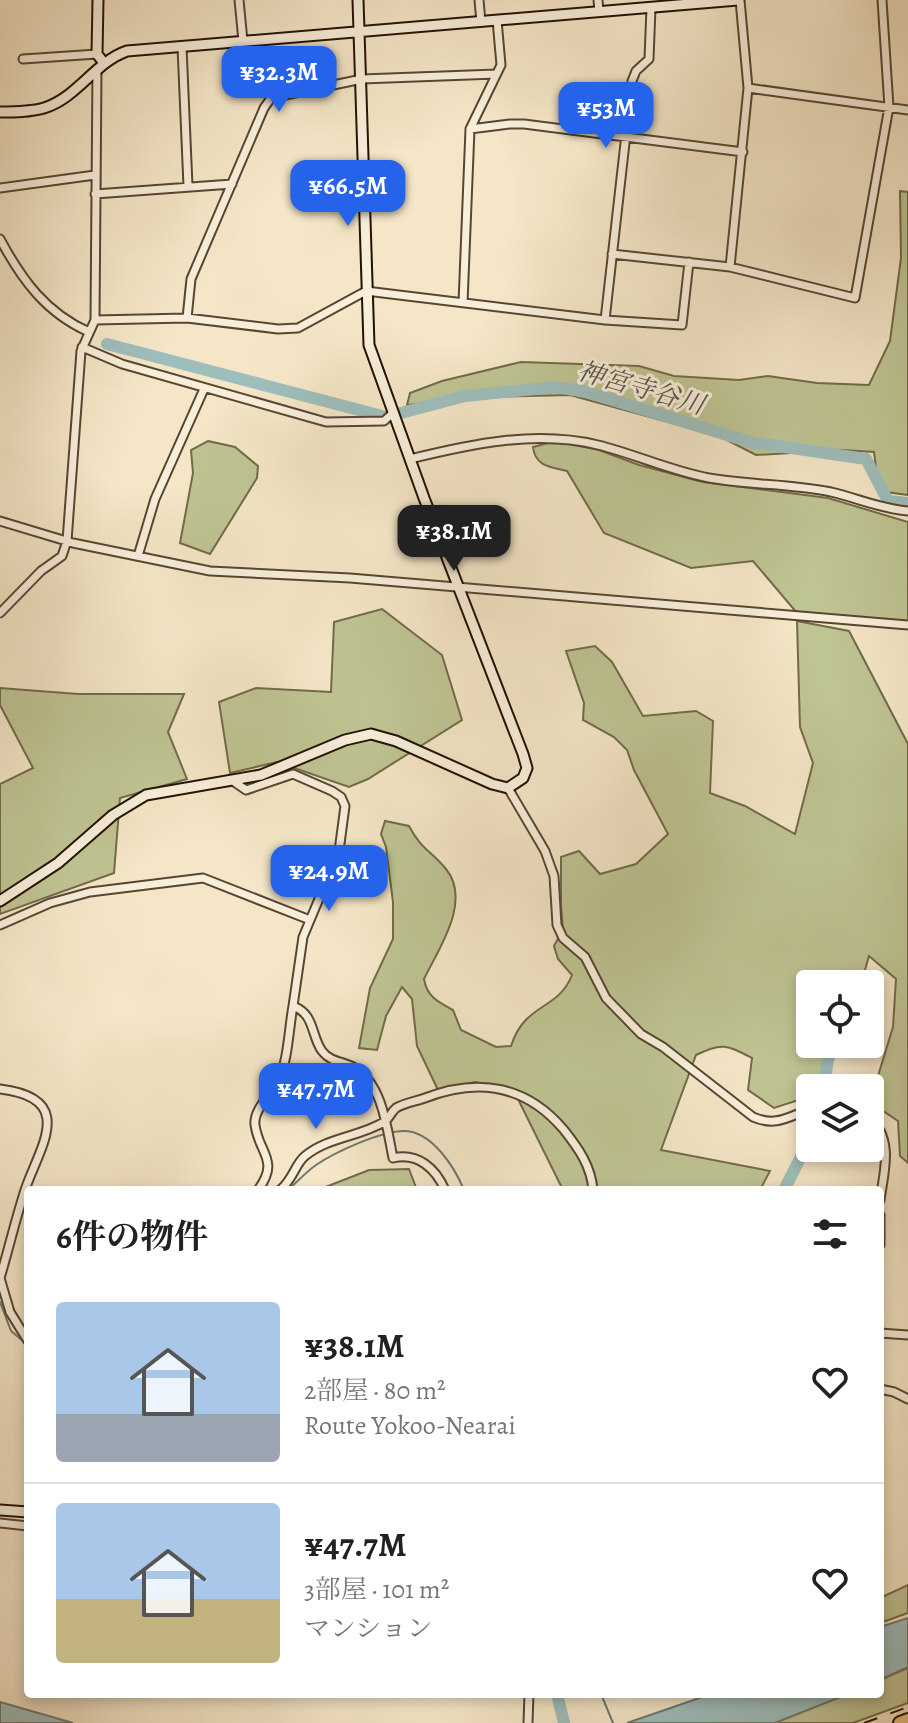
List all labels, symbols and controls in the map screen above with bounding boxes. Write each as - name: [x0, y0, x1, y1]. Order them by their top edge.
- pin: ¥32.3M: [214, 46, 344, 114]
- text: ¥32.3M: [240, 54, 318, 89]
- pin: ¥53M: [559, 82, 653, 150]
- text: ¥53M: [576, 90, 636, 125]
- pin: ¥66.5M: [283, 160, 413, 228]
- text: ¥66.5M: [308, 168, 388, 203]
- water label: 神宮寺谷川: [574, 353, 711, 424]
- pin: ¥38.1M: [389, 505, 519, 573]
- text: ¥38.1M: [416, 513, 492, 548]
- pin: ¥24.9M: [264, 845, 394, 913]
- text: ¥24.9M: [289, 853, 369, 888]
- map controls: [796, 970, 884, 1162]
- button: locate: [796, 970, 884, 1058]
- pin: ¥47.7M: [251, 1063, 381, 1131]
- text: ¥47.7M: [277, 1071, 355, 1106]
- button: layers: [796, 1074, 884, 1162]
- icon: filters: [808, 1212, 852, 1256]
- text: 6件の物件: [56, 1213, 208, 1260]
- text: ¥38.1M: [304, 1322, 405, 1369]
- icon: home: [120, 1334, 216, 1430]
- icon: heart: [808, 1360, 852, 1404]
- text: 2部屋 · 80 m²: [304, 1373, 446, 1408]
- text: Route Yokoo-Nearai: [304, 1408, 516, 1443]
- text: ¥47.7M: [304, 1521, 406, 1568]
- icon: home: [120, 1535, 216, 1631]
- icon: heart: [808, 1561, 852, 1605]
- text: 3部屋 · 101 m²: [304, 1572, 449, 1607]
- text: マンション: [304, 1611, 433, 1646]

